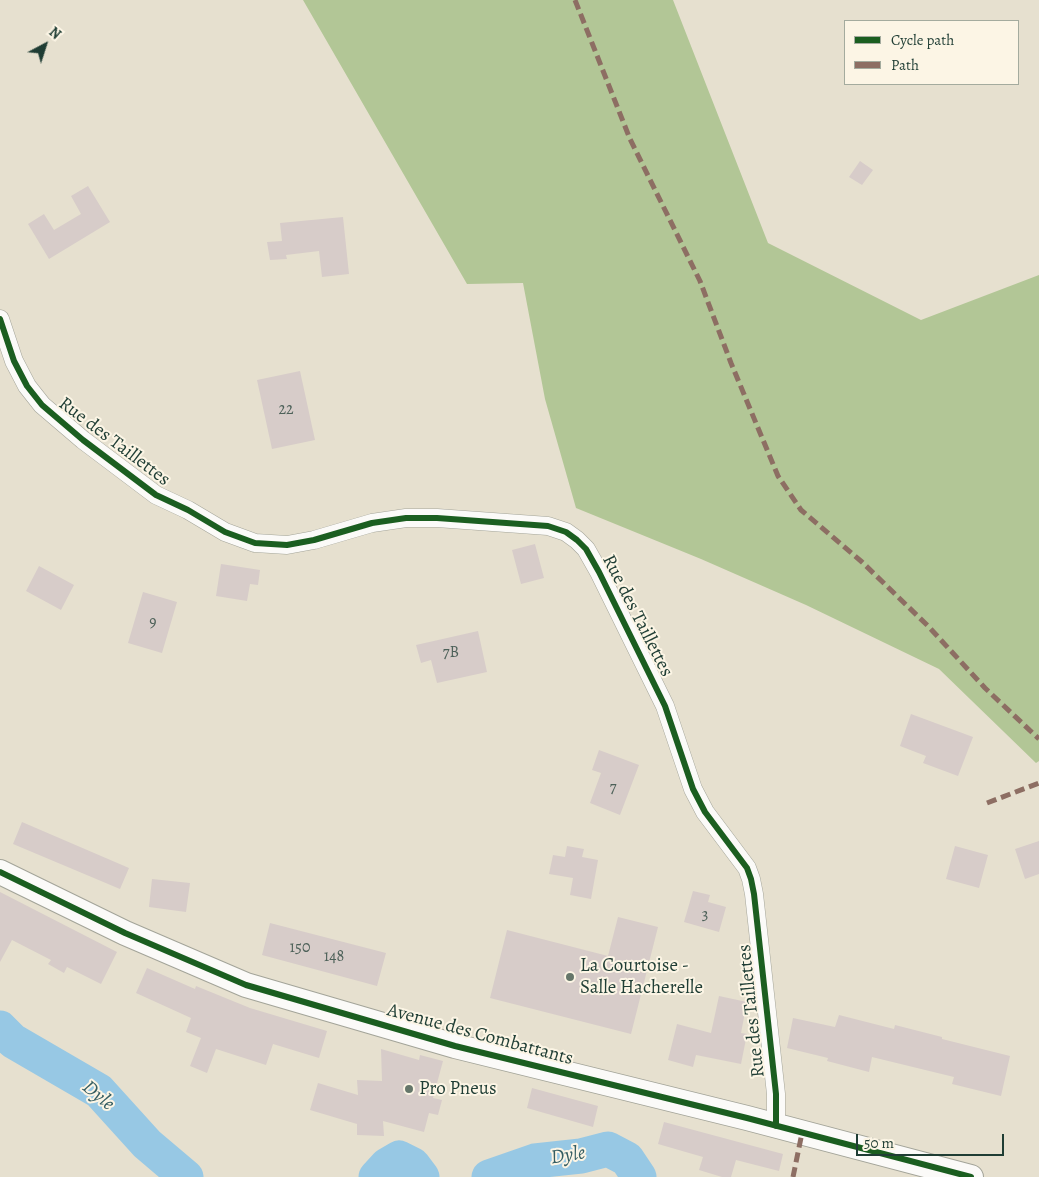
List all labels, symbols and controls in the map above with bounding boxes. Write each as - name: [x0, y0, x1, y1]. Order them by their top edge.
- north arrow: [20, 20, 70, 70]
- legend: [844, 20, 1019, 85]
- text: N: [45, 23, 65, 44]
- text: Cycle path: [891, 30, 954, 50]
- text: Path: [891, 55, 919, 75]
- street label: Rue des Taillettes: [54, 393, 174, 491]
- house number: 22: [278, 400, 294, 420]
- street label: Rue des Taillettes: [596, 551, 678, 681]
- house number: 9: [149, 613, 157, 633]
- house number: 7B: [443, 643, 459, 663]
- house number: 7: [610, 778, 616, 798]
- house number: 3: [702, 905, 708, 925]
- house number: 150: [290, 938, 310, 958]
- street label: Rue des Taillettes: [734, 943, 770, 1079]
- house number: 148: [324, 947, 344, 967]
- place label: La Courtoise - Salle Hacherelle: [580, 955, 703, 999]
- marker: La Courtoise - Salle Hacherelle: [564, 971, 576, 983]
- street label: Avenue des Combattants: [385, 999, 575, 1071]
- water label: Dyle: [77, 1076, 119, 1116]
- place label: Pro Pneus: [419, 1078, 497, 1100]
- marker: Pro Pneus: [403, 1083, 415, 1095]
- scale bar: [859, 1124, 1006, 1156]
- text: 50 m: [864, 1133, 894, 1153]
- water label: Dyle: [549, 1141, 587, 1171]

